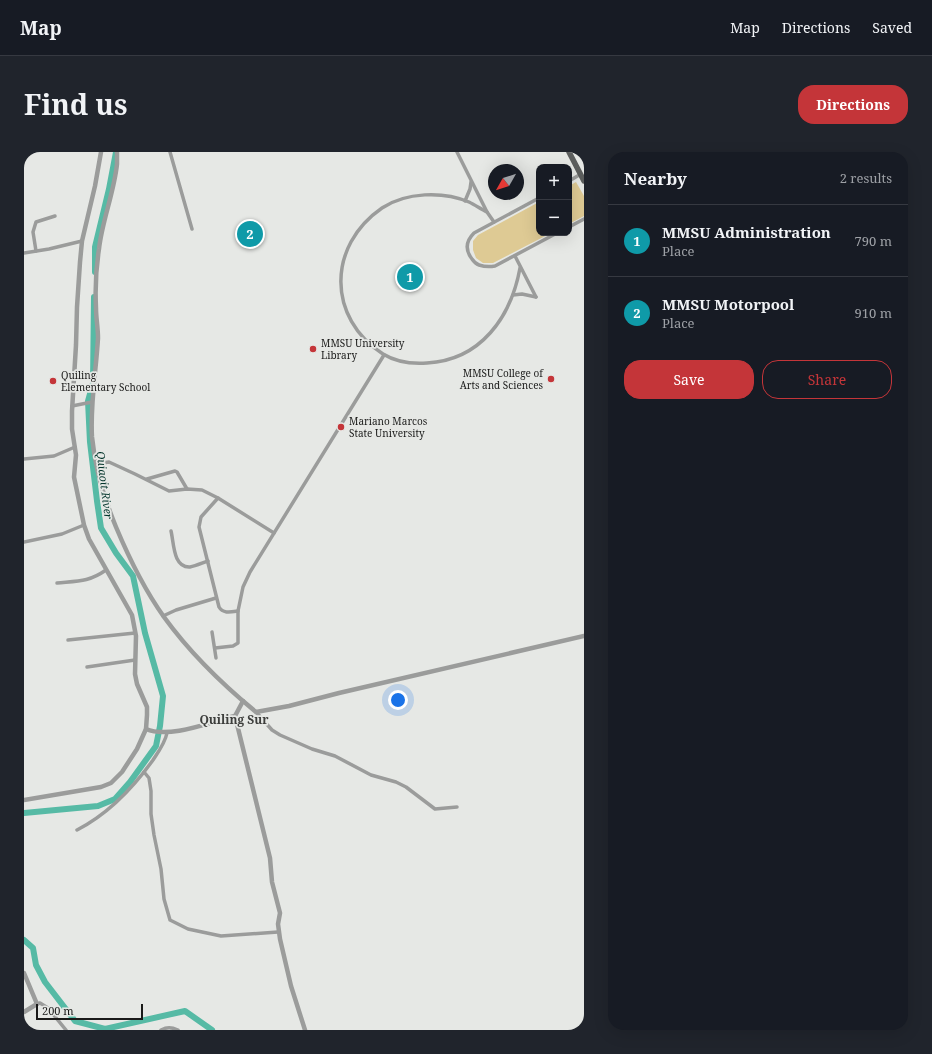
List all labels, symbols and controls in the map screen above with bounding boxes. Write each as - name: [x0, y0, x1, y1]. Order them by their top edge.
- text: Map: [20, 15, 62, 41]
- text: Map: [730, 18, 760, 37]
- text: Directions: [782, 18, 850, 37]
- text: Saved: [872, 18, 912, 37]
- text: Find us: [24, 85, 128, 123]
- button: Directions: [798, 85, 908, 124]
- north arrow: [488, 164, 524, 200]
- map controls: [536, 164, 572, 236]
- button: +: [536, 164, 572, 200]
- text: Nearby: [624, 167, 687, 190]
- text: 2 results: [840, 169, 892, 187]
- button: −: [536, 200, 572, 236]
- pin: 2: [237, 219, 263, 249]
- text: MMSU Administration: [662, 222, 831, 242]
- text: 1: [633, 232, 641, 250]
- text: 790 m: [855, 232, 892, 250]
- text: Place: [662, 242, 695, 260]
- pin: 1: [397, 262, 423, 292]
- text: MMSU Motorpool: [662, 294, 794, 314]
- text: 2: [633, 304, 641, 322]
- text: 910 m: [855, 304, 892, 322]
- text: Place: [662, 314, 695, 332]
- place label: MMSU University Library: [321, 336, 405, 362]
- marker: MMSU University Library: [308, 344, 318, 354]
- button: Save: [624, 360, 754, 399]
- button: Share: [762, 360, 892, 399]
- place label: MMSU College of Arts and Sciences: [460, 366, 544, 392]
- place label: Quiling Elementary School: [61, 368, 150, 394]
- marker: MMSU College of Arts and Sciences: [546, 374, 556, 384]
- marker: Quiling Elementary School: [48, 376, 58, 386]
- place label: Mariano Marcos State University: [349, 414, 428, 440]
- marker: Mariano Marcos State University: [336, 422, 346, 432]
- water label: Quiaoit River: [93, 450, 117, 521]
- your location: [388, 690, 408, 710]
- district label: Quiling Sur: [199, 711, 269, 728]
- scale bar: [36, 1002, 143, 1021]
- text: 200 m: [42, 1003, 74, 1018]

